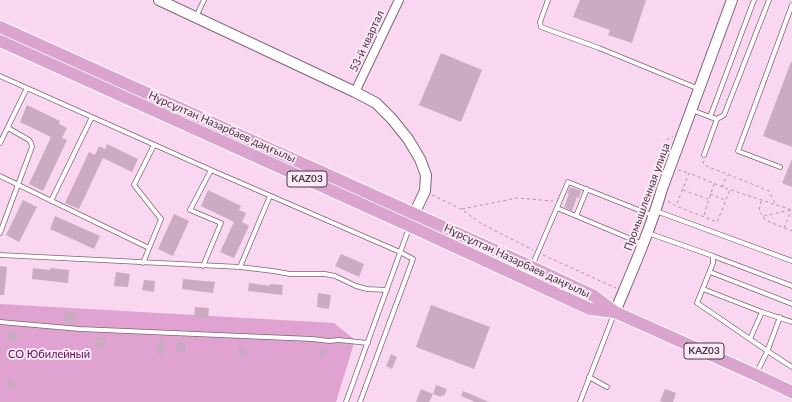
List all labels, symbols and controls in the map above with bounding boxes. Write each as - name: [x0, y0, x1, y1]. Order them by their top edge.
- street label: 53-й квартал: [347, 8, 387, 74]
- street label: Нұрсұлтан Назарбаев даңғылы: [146, 89, 298, 165]
- street label: Промышленная улица: [621, 141, 673, 253]
- road number: KАZ03: [287, 171, 327, 187]
- street label: Нұрсұлтан Назарбаев даңғылы: [442, 221, 592, 301]
- road number: KАZ03: [684, 343, 724, 359]
- park label: СО Юбилейный: [8, 347, 90, 361]

